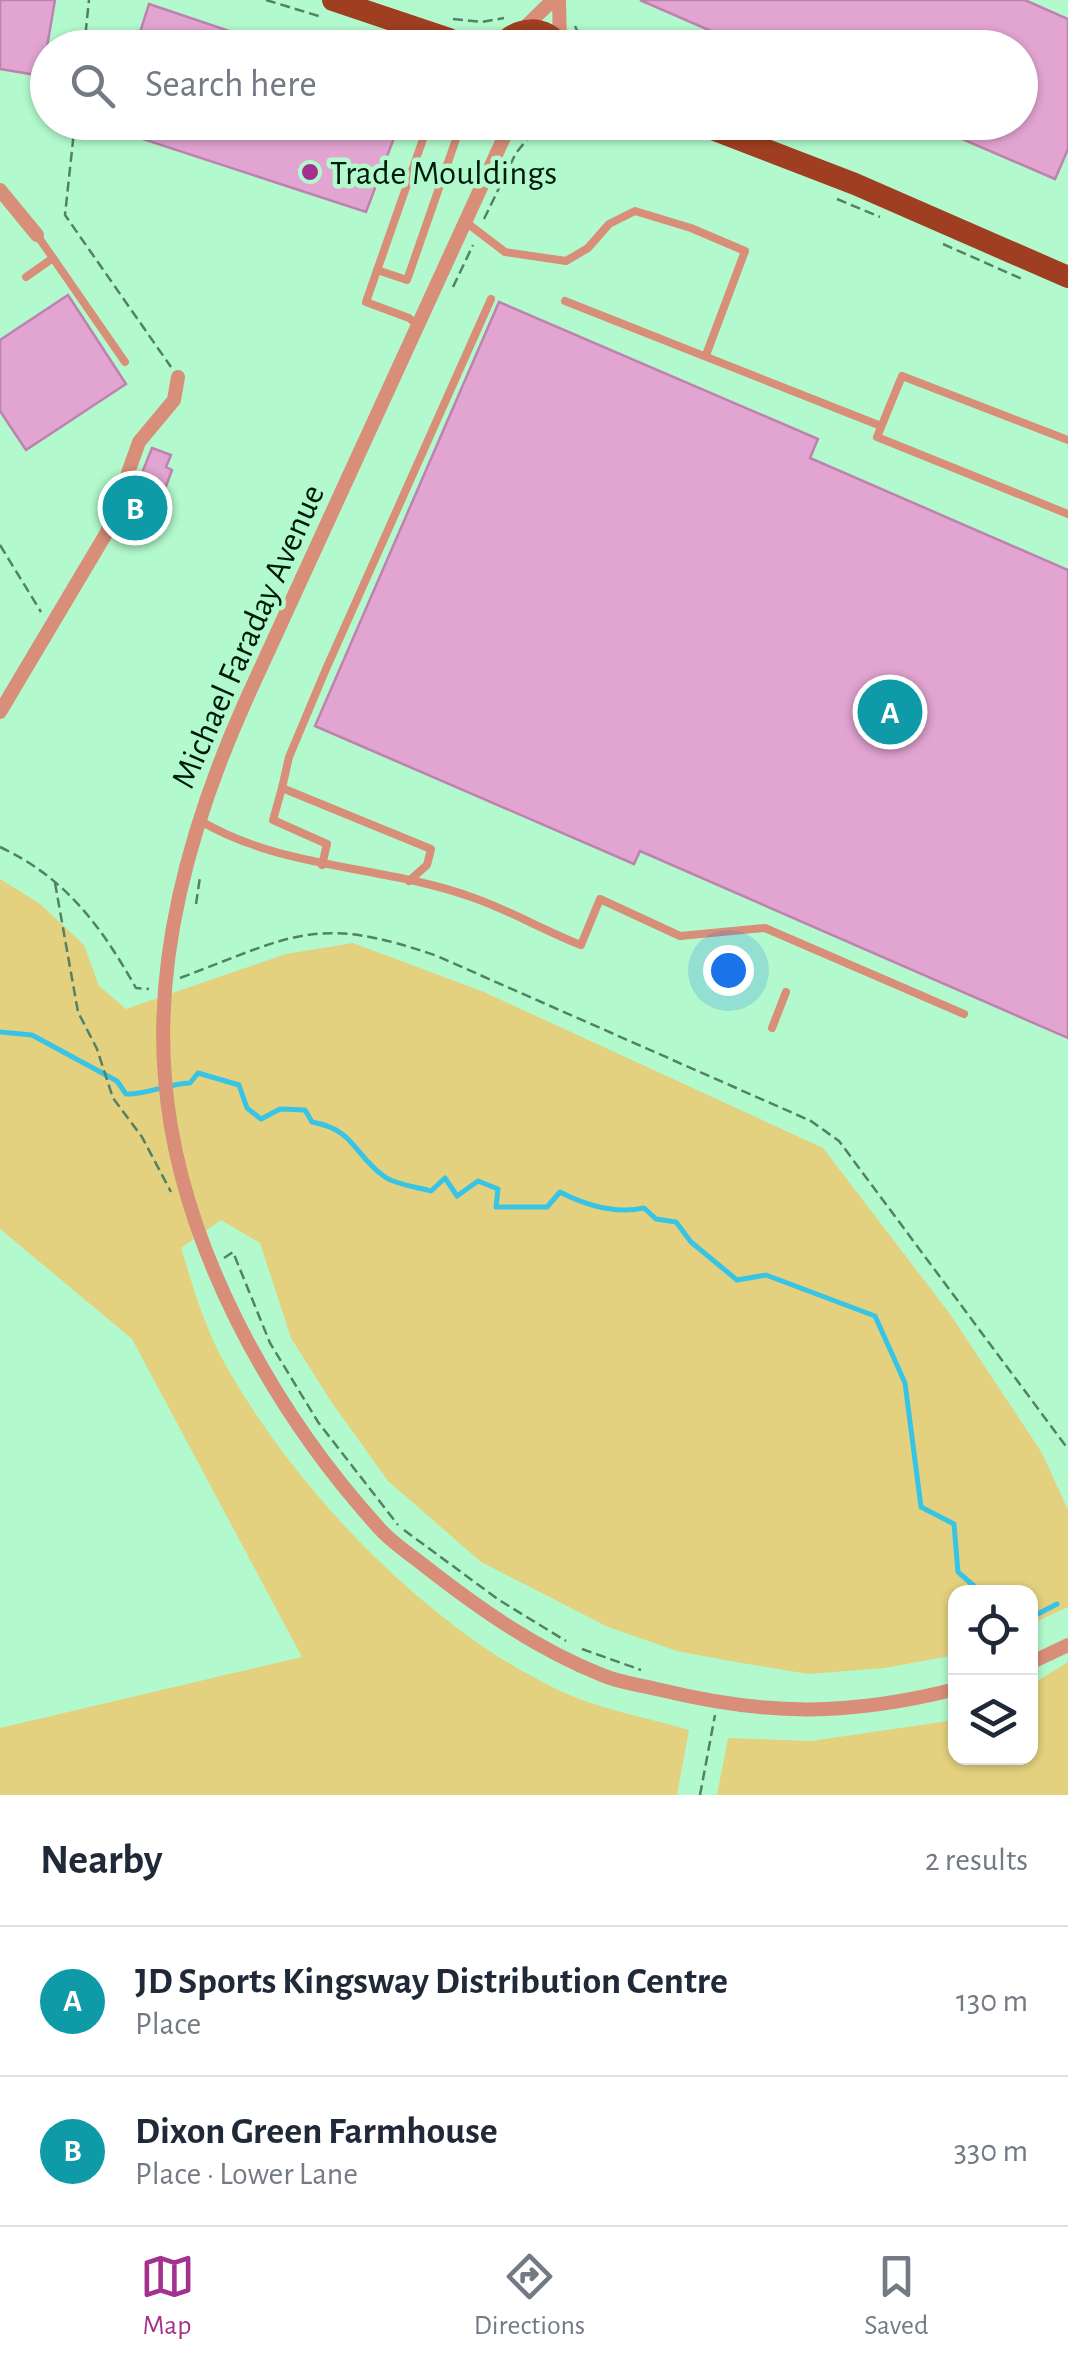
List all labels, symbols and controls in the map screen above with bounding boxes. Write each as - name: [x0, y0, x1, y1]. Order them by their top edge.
- search box: [30, 30, 1038, 140]
- icon: search: [65, 58, 120, 113]
- text: Search here: [145, 66, 317, 104]
- place label: Trade Mouldings: [330, 156, 557, 191]
- marker: Trade Mouldings: [299, 161, 321, 183]
- pin: B: [102, 470, 168, 546]
- street label: Michael Faraday Avenue: [166, 480, 331, 794]
- pin: A: [858, 674, 922, 750]
- your location: [703, 945, 754, 996]
- map controls: [948, 1585, 1038, 1765]
- button: locate: [948, 1585, 1038, 1675]
- button: layers: [948, 1675, 1038, 1765]
- text: Nearby: [40, 1839, 163, 1881]
- text: 2 results: [925, 1844, 1028, 1876]
- text: JD Sports Kingsway Distribution Centre: [135, 1963, 728, 2001]
- text: A: [63, 1985, 82, 2017]
- text: 130 m: [956, 1985, 1028, 2017]
- text: Place: [135, 2008, 201, 2040]
- text: Dixon Green Farmhouse: [135, 2113, 498, 2151]
- text: B: [63, 2135, 82, 2167]
- text: 330 m: [954, 2135, 1028, 2167]
- text: Place · Lower Lane: [135, 2158, 358, 2190]
- tab: Map: [140, 2249, 195, 2343]
- tab: Directions: [474, 2249, 585, 2343]
- tab: Saved: [864, 2249, 928, 2343]

